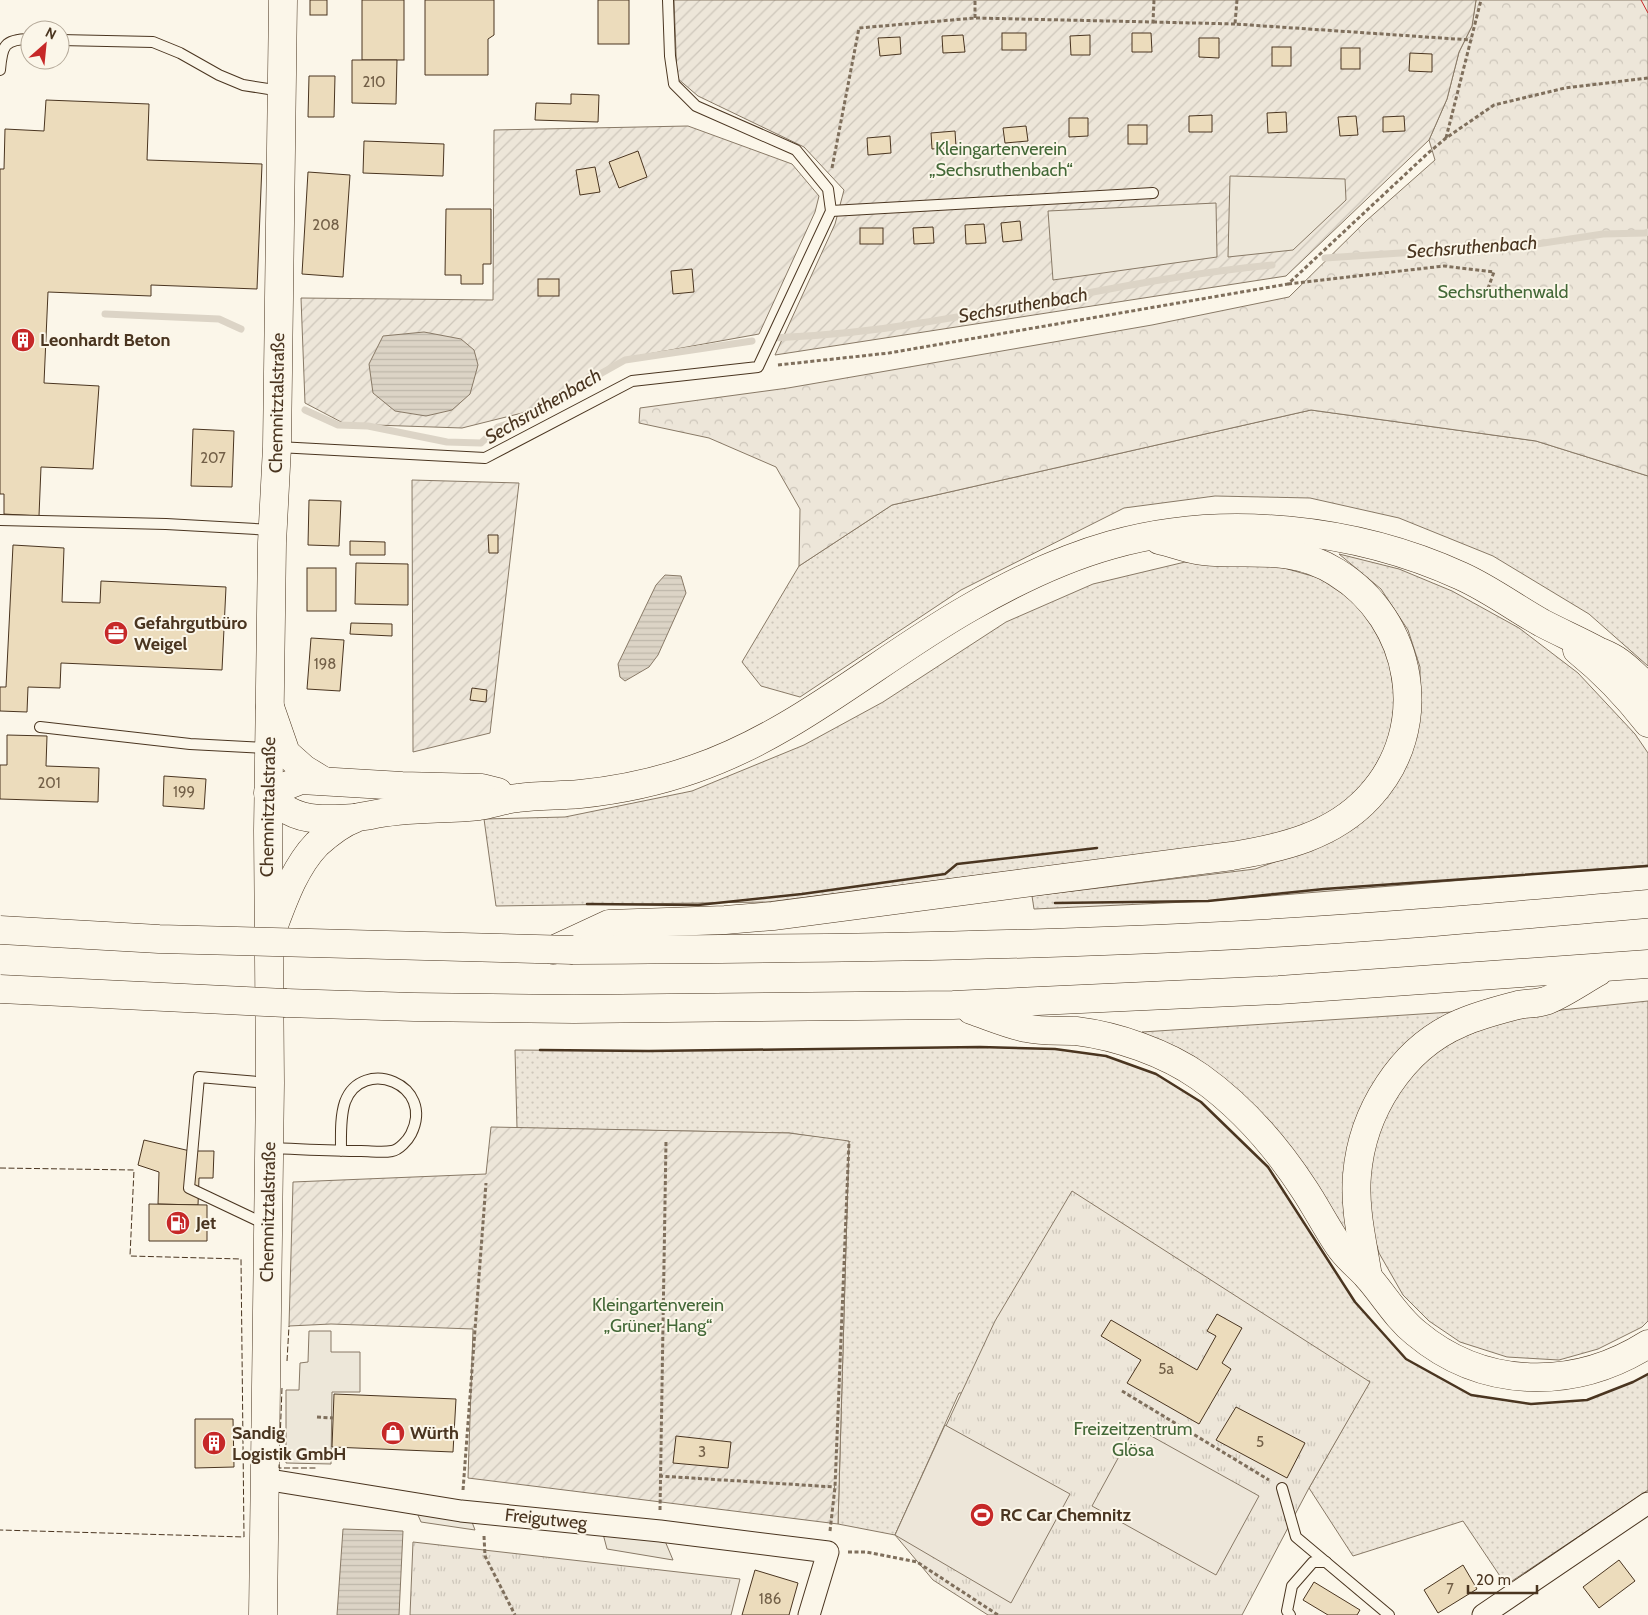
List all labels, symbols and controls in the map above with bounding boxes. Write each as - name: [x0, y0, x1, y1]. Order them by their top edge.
- north arrow: [20, 20, 70, 70]
- text: N: [42, 23, 59, 44]
- house number: 210: [362, 73, 386, 91]
- park label: Kleingartenverein „Sechsruthenbach“: [929, 138, 1073, 181]
- house number: 208: [312, 216, 340, 234]
- water label: Sechsruthenbach: [1406, 231, 1538, 263]
- park label: Sechsruthenwald: [1438, 281, 1568, 303]
- water label: Sechsruthenbach: [957, 282, 1089, 328]
- building icon: Leonhardt Beton: [10, 327, 36, 353]
- place label: Leonhardt Beton: [40, 329, 170, 351]
- street label: Chemnitztalstraße: [265, 333, 289, 473]
- water label: Sechsruthenbach: [481, 363, 605, 449]
- house number: 207: [200, 449, 226, 467]
- place label: Gefahrgutbüro Weigel: [134, 612, 247, 655]
- office icon: Gefahrgutbüro Weigel: [103, 620, 129, 646]
- house number: 198: [314, 655, 336, 673]
- street label: Chemnitztalstraße: [256, 737, 280, 877]
- house number: 201: [37, 774, 61, 792]
- house number: 199: [173, 783, 195, 801]
- street label: Chemnitztalstraße: [256, 1142, 280, 1282]
- fuel station icon: Jet: [165, 1210, 191, 1236]
- place label: Jet: [195, 1212, 216, 1234]
- park label: Kleingartenverein „Grüner Hang“: [592, 1294, 724, 1337]
- house number: 5a: [1158, 1360, 1174, 1378]
- park label: Freizeitzentrum Glösa: [1074, 1418, 1192, 1461]
- shop icon: Würth: [380, 1420, 406, 1446]
- place label: Sandig Logistik GmbH: [232, 1422, 346, 1465]
- place label: Würth: [410, 1422, 459, 1444]
- building icon: Sandig Logistik GmbH: [201, 1430, 227, 1456]
- house number: 5: [1256, 1433, 1264, 1451]
- house number: 3: [698, 1443, 706, 1461]
- sports icon: RC Car Chemnitz: [969, 1502, 995, 1528]
- street label: Freigutweg: [504, 1504, 589, 1534]
- place label: RC Car Chemnitz: [1000, 1504, 1131, 1526]
- scale bar: [1468, 1562, 1537, 1594]
- text: 20 m: [1476, 1571, 1511, 1589]
- house number: 7: [1446, 1580, 1454, 1598]
- house number: 186: [759, 1590, 781, 1608]

